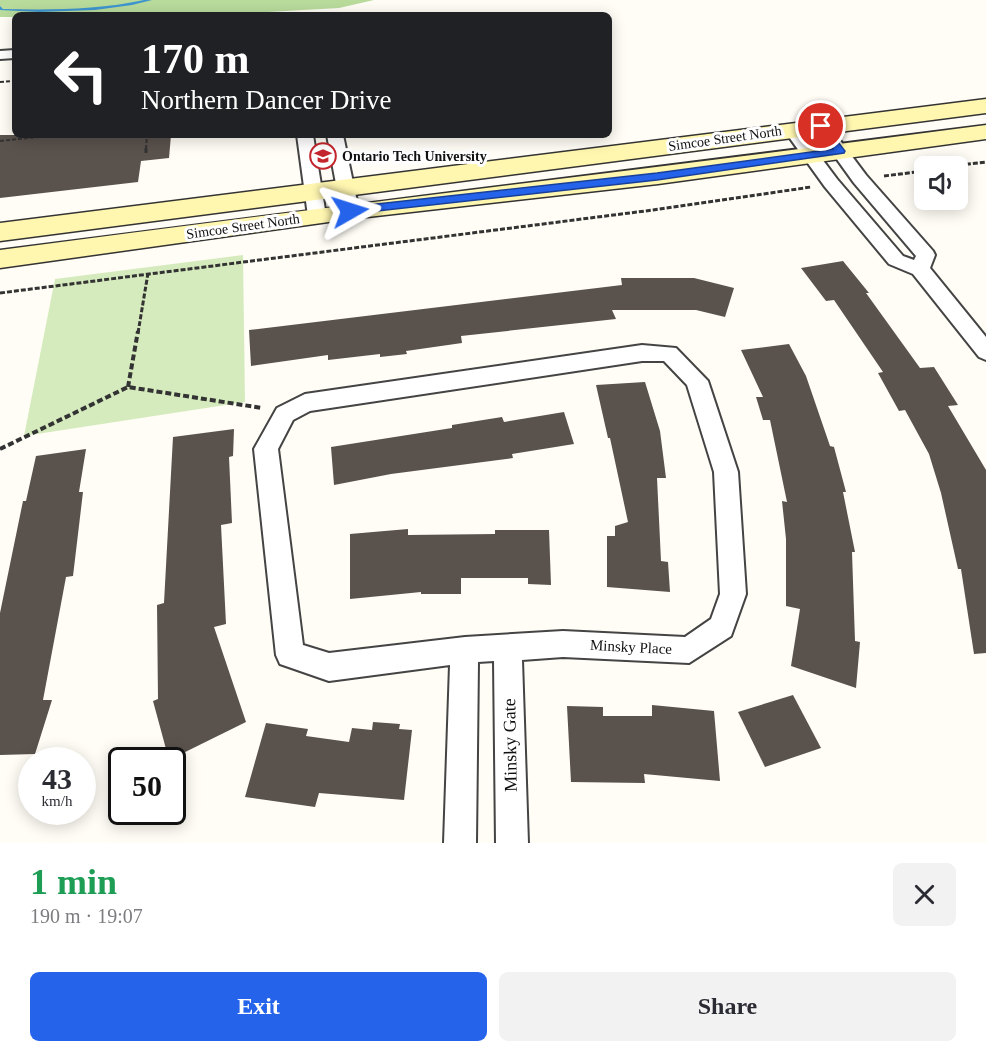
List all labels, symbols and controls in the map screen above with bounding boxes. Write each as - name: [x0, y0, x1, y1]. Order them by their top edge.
- icon: left: [42, 36, 120, 114]
- text: 170 m: [141, 36, 250, 82]
- text: Northern Dancer Drive: [141, 85, 391, 115]
- pin: [795, 100, 846, 151]
- icon: arrive: [804, 109, 837, 142]
- street label: Simcoe Street North: [667, 123, 783, 154]
- school or university icon: Ontario Tech University: [308, 141, 338, 171]
- place label: Ontario Tech University: [342, 149, 487, 164]
- map controls: [914, 156, 968, 210]
- button: sound: [914, 156, 968, 210]
- position arrow: [318, 179, 382, 243]
- street label: Simcoe Street North: [185, 211, 301, 242]
- street label: Minsky Place: [590, 637, 673, 657]
- street label: Minsky Gate: [499, 698, 521, 792]
- speed limit sign: 50: [108, 747, 186, 825]
- text: 43: [42, 762, 72, 795]
- text: km/h: [42, 793, 72, 809]
- text: 1 min: [30, 862, 117, 902]
- button: close: [893, 863, 956, 926]
- text: 190 m · 19:07: [30, 905, 143, 927]
- button: Exit: [30, 972, 487, 1041]
- button: Share: [499, 972, 956, 1041]

